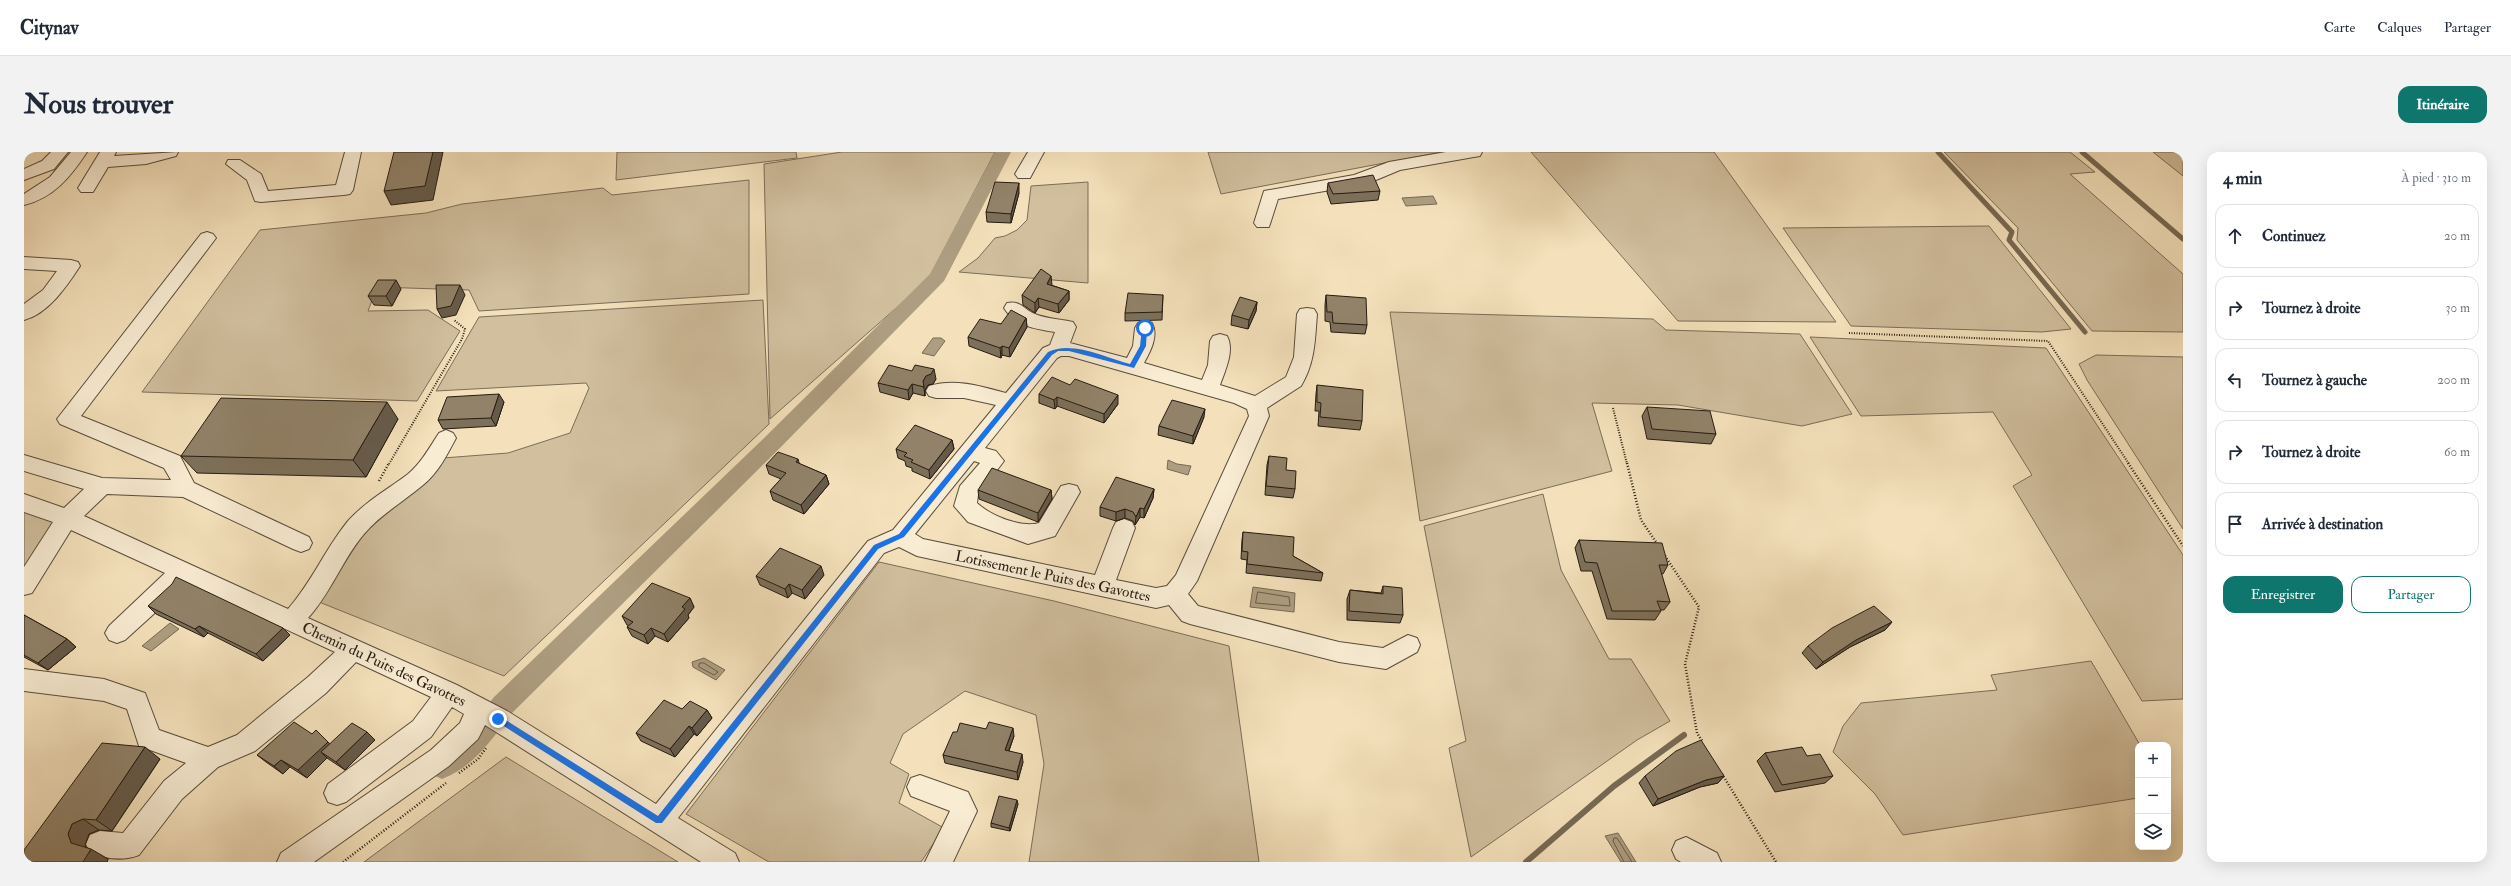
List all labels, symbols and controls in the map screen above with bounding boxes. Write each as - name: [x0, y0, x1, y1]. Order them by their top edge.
- text: Citynav: [20, 16, 79, 40]
- text: Carte: [2324, 19, 2355, 36]
- text: Calques: [2377, 19, 2422, 36]
- text: Partager: [2444, 19, 2491, 36]
- button: Itinéraire: [2398, 86, 2487, 123]
- text: Nous trouver: [24, 87, 173, 122]
- text: 4 min: [2223, 168, 2262, 189]
- text: À pied · 310 m: [2401, 170, 2471, 186]
- icon: ahead: [2224, 225, 2246, 247]
- text: Continuez: [2262, 227, 2326, 246]
- text: 20 m: [2444, 228, 2470, 244]
- icon: right: [2224, 297, 2246, 319]
- text: Tournez à droite: [2262, 299, 2361, 318]
- text: 30 m: [2446, 300, 2470, 316]
- route start: [1136, 319, 1154, 337]
- icon: left: [2224, 369, 2246, 391]
- text: Tournez à gauche: [2262, 371, 2367, 390]
- text: 200 m: [2437, 372, 2470, 388]
- icon: right: [2224, 441, 2246, 463]
- text: Tournez à droite: [2262, 443, 2361, 462]
- text: 60 m: [2444, 444, 2470, 460]
- icon: arrive: [2224, 513, 2246, 535]
- text: Arrivée à destination: [2262, 515, 2383, 534]
- street label: Lotissement le Puits des Gavottes: [954, 546, 1152, 606]
- button: Enregistrer: [2223, 576, 2343, 613]
- button: Partager: [2351, 576, 2471, 613]
- street label: Chemin du Puits des Gavottes: [299, 618, 469, 711]
- route end: [489, 710, 507, 728]
- map controls: [2135, 742, 2171, 850]
- button: +: [2135, 742, 2171, 778]
- button: −: [2135, 778, 2171, 814]
- button: layers: [2135, 814, 2171, 850]

